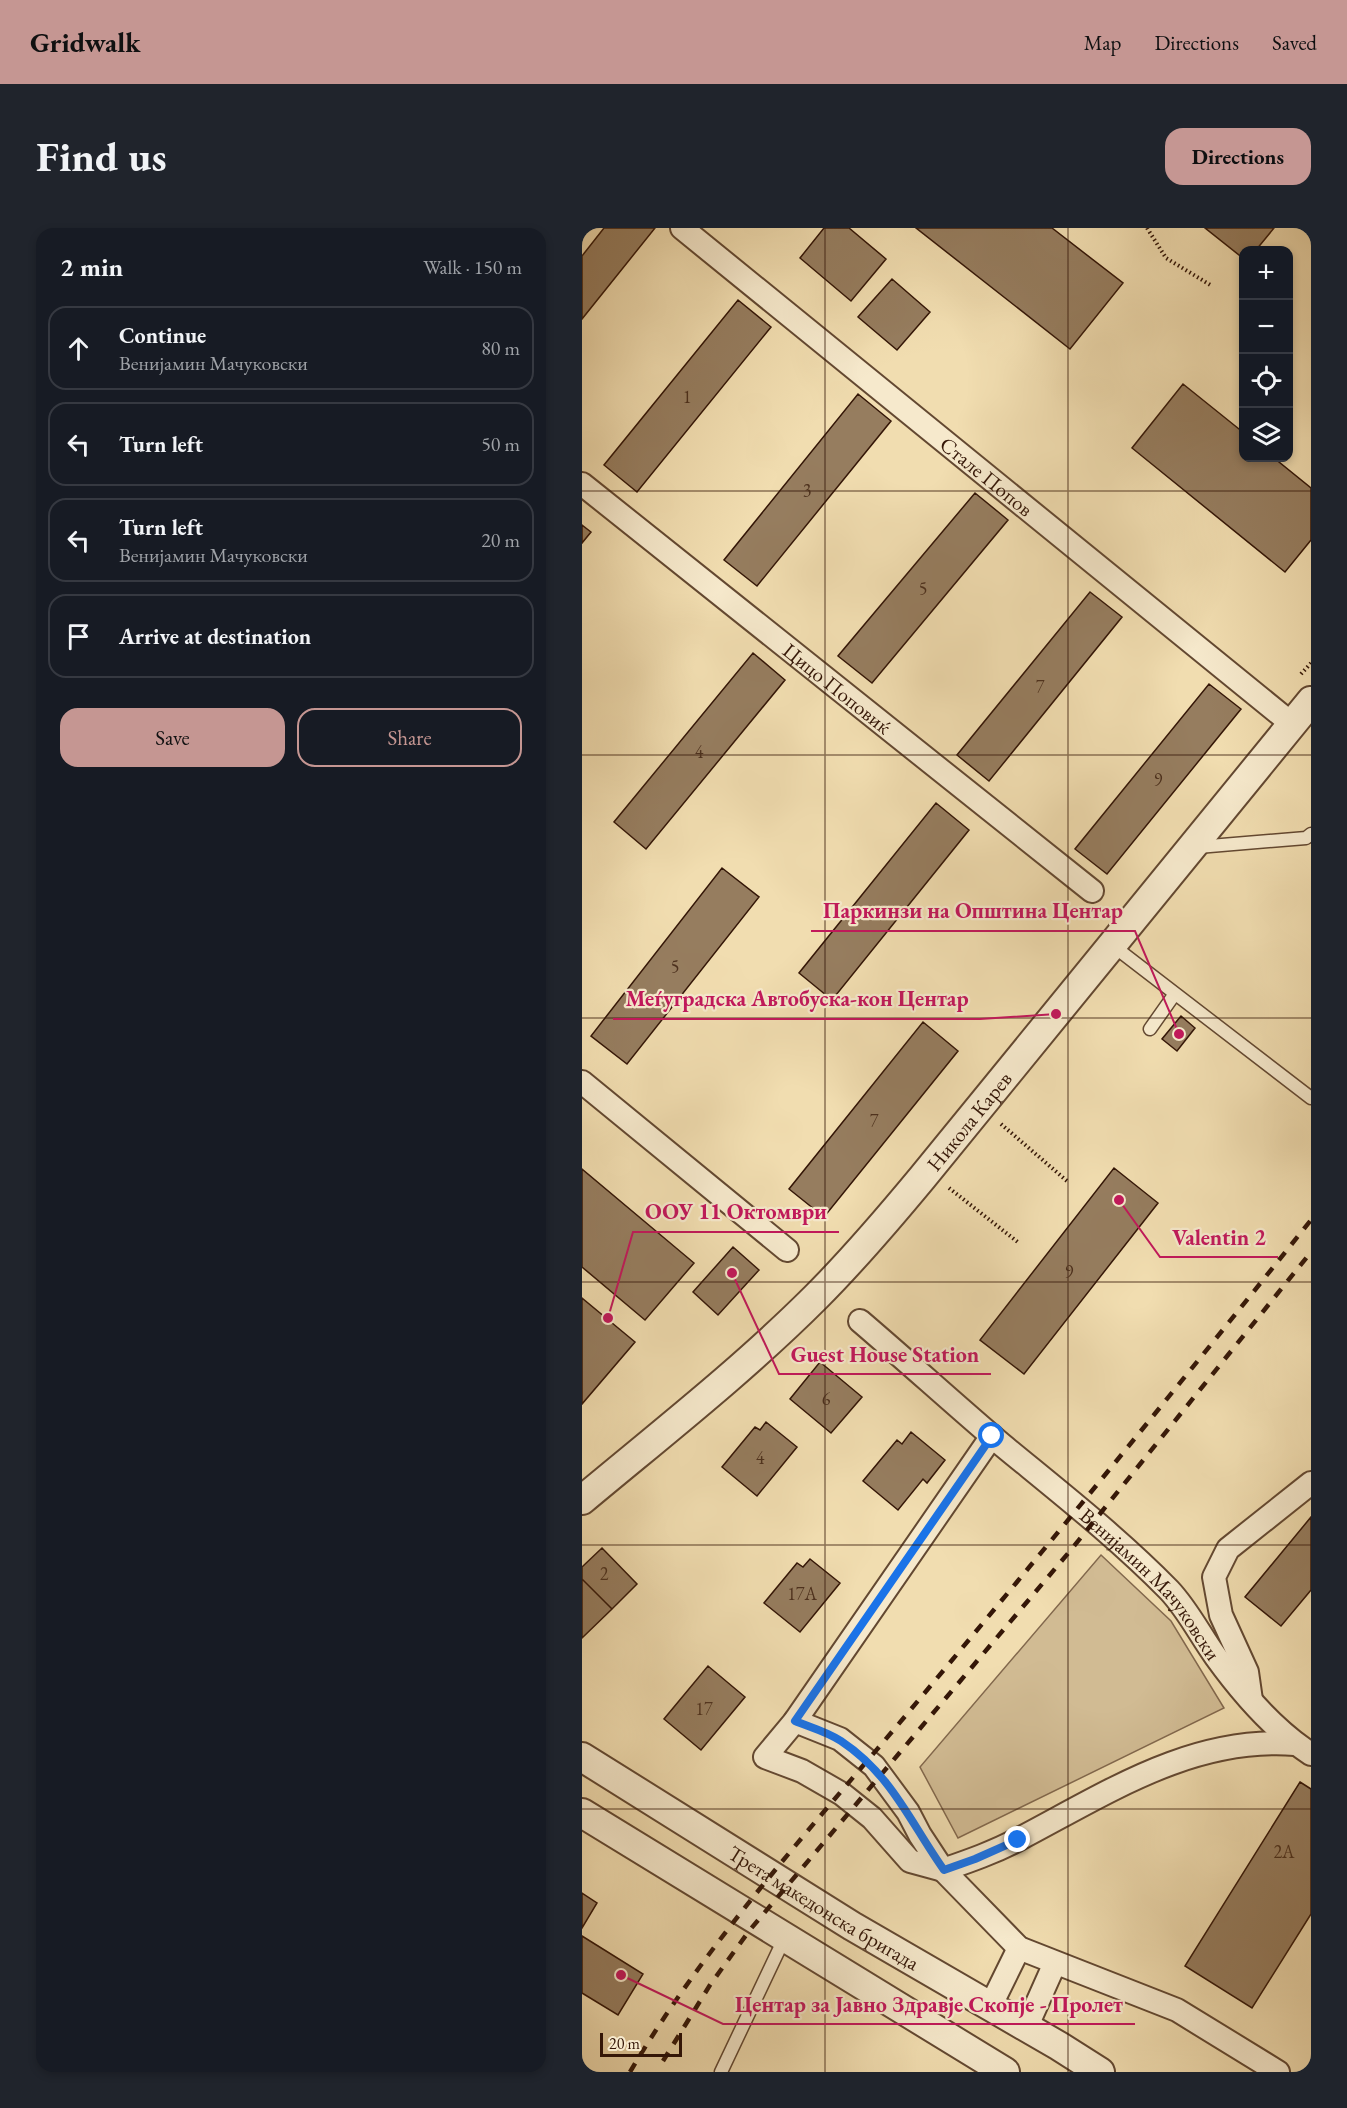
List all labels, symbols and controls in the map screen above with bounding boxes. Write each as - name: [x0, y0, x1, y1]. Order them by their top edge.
- text: Gridwalk: [30, 24, 141, 60]
- text: Map: [1084, 29, 1121, 56]
- text: Directions: [1154, 29, 1239, 56]
- text: Saved: [1272, 29, 1317, 56]
- button: Directions: [1165, 128, 1311, 185]
- text: Find us: [36, 129, 167, 184]
- map controls: [1239, 246, 1293, 462]
- button: +: [1239, 246, 1293, 300]
- text: 2 min: [60, 250, 123, 284]
- text: Walk · 150 m: [423, 254, 522, 280]
- button: −: [1239, 300, 1293, 354]
- text: Continue: [119, 321, 206, 350]
- icon: ahead: [62, 332, 95, 365]
- text: 80 m: [481, 335, 520, 361]
- text: Венијамин Мачуковски: [119, 350, 308, 376]
- button: locate: [1239, 354, 1293, 408]
- house number: 1: [683, 385, 691, 408]
- button: layers: [1239, 408, 1293, 462]
- icon: left: [62, 428, 95, 461]
- text: Turn left: [119, 430, 203, 459]
- street label: Стале Попов: [935, 430, 1039, 522]
- text: 50 m: [481, 431, 520, 457]
- house number: 3: [803, 479, 811, 502]
- text: Turn left: [119, 513, 203, 542]
- icon: left: [62, 524, 95, 557]
- text: 20 m: [481, 527, 520, 553]
- text: Венијамин Мачуковски: [119, 542, 308, 568]
- house number: 5: [919, 577, 927, 600]
- icon: arrive: [62, 620, 95, 653]
- text: Arrive at destination: [119, 622, 311, 651]
- street label: Цицо Поповиќ: [778, 636, 897, 740]
- house number: 7: [1036, 675, 1045, 698]
- button: Save: [60, 708, 285, 767]
- button: Share: [297, 708, 522, 767]
- house number: 4: [695, 740, 704, 763]
- house number: 9: [1154, 768, 1163, 791]
- callout: Паркинзи на Општина Центар: [811, 891, 1135, 931]
- text: Паркинзи на Општина Центар: [823, 896, 1123, 925]
- house number: 5: [671, 955, 679, 978]
- callout: Меѓуградска Автобуска-кон Центар: [613, 979, 980, 1019]
- text: Меѓуградска Автобуска-кон Центар: [625, 984, 969, 1013]
- street label: Никола Карев: [920, 1066, 1017, 1176]
- house number: 7: [870, 1109, 879, 1132]
- callout: ООУ 11 Октомври: [633, 1192, 839, 1232]
- text: ООУ 11 Октомври: [645, 1197, 827, 1226]
- callout: Valentin 2: [1160, 1217, 1278, 1257]
- text: Valentin 2: [1172, 1223, 1266, 1252]
- house number: 9: [1065, 1260, 1074, 1283]
- callout: Guest House Station: [779, 1334, 991, 1374]
- text: Guest House Station: [791, 1340, 980, 1369]
- house number: 6: [822, 1387, 831, 1410]
- route start: [978, 1422, 1004, 1448]
- house number: 4: [756, 1446, 765, 1469]
- street label: Венијамин Мачуковски: [1075, 1501, 1227, 1665]
- house number: 2: [600, 1562, 609, 1585]
- house number: 17А: [787, 1582, 817, 1605]
- house number: 17: [695, 1697, 713, 1720]
- route end: [1004, 1826, 1030, 1852]
- street label: Трета македонска бригада: [724, 1839, 925, 1976]
- house number: 2А: [1273, 1840, 1295, 1863]
- callout: Центар за Јавно Здравје Скопје - Пролет: [723, 1984, 1135, 2024]
- text: Центар за Јавно Здравје Скопје - Пролет: [735, 1990, 1123, 2019]
- scale bar: [600, 2030, 682, 2058]
- text: 20 m: [609, 2033, 640, 2054]

